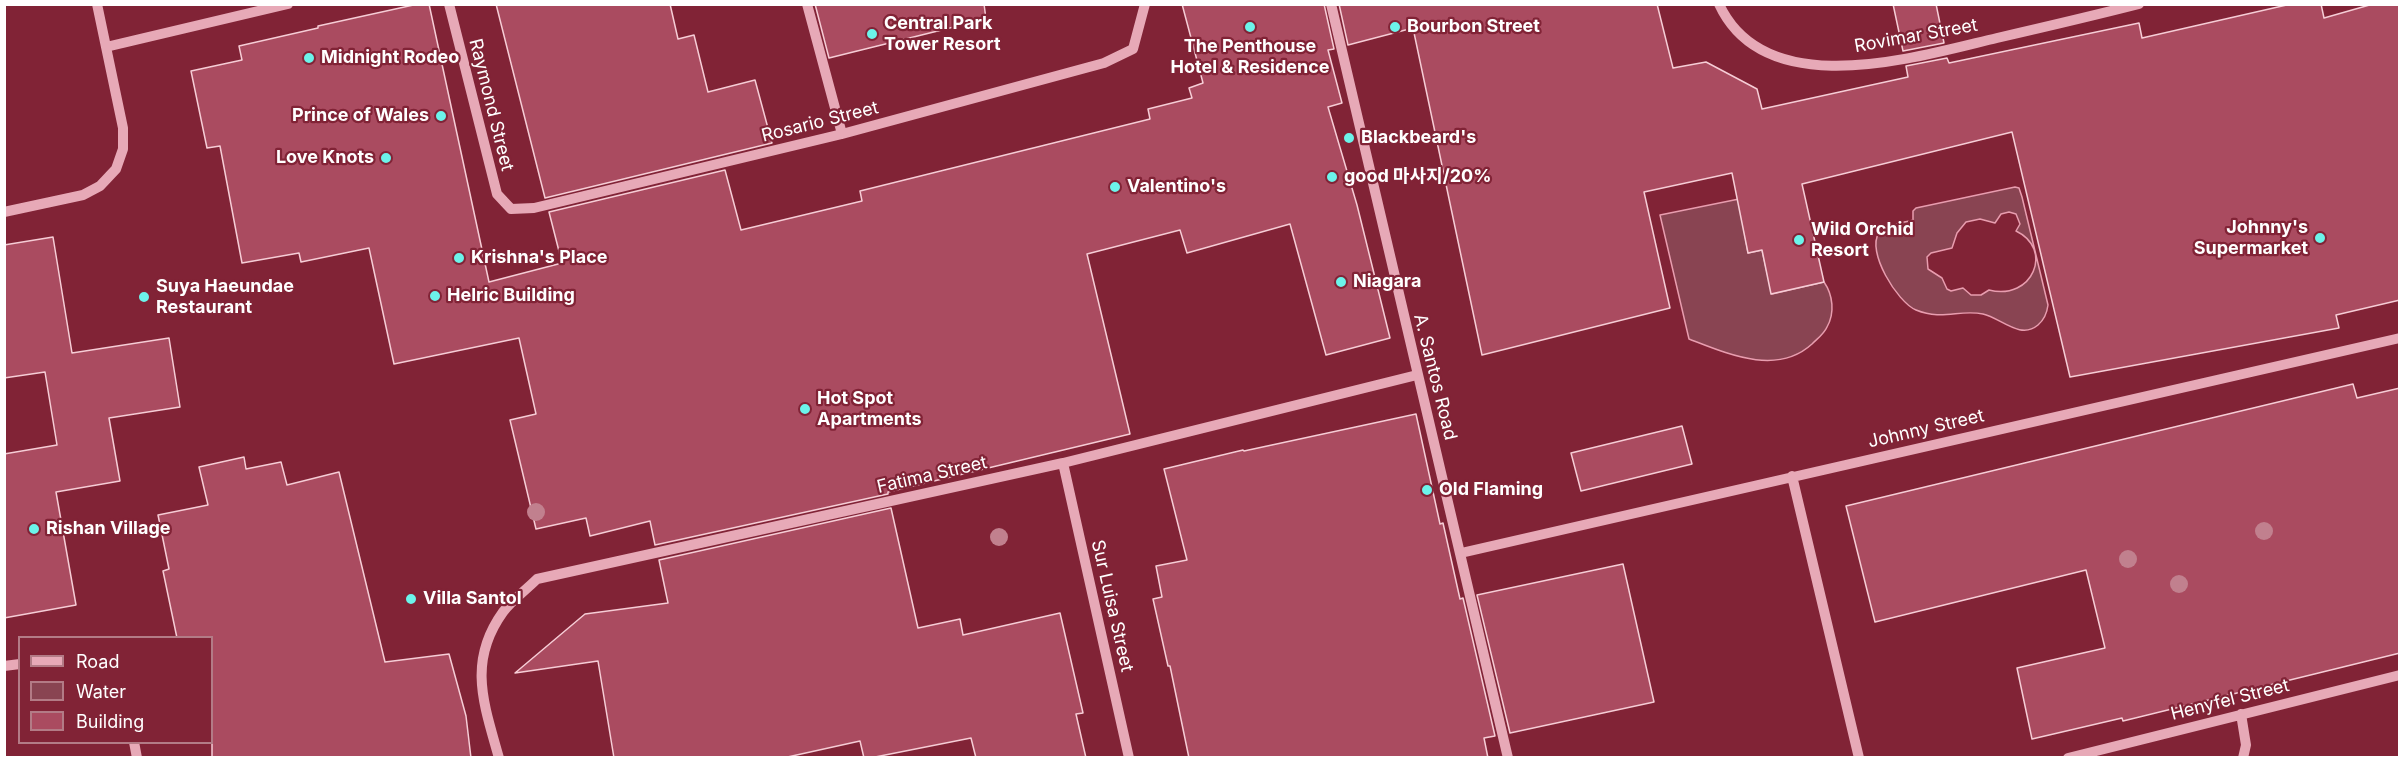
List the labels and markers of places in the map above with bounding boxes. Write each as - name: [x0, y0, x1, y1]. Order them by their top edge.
- place label: Central Park Tower Resort: [884, 13, 1000, 56]
- place label: Bourbon Street: [1407, 16, 1540, 38]
- marker: The Penthouse Hotel & Residence: [1243, 20, 1257, 34]
- marker: Bourbon Street: [1388, 20, 1402, 34]
- marker: Central Park Tower Resort: [865, 27, 879, 41]
- place label: The Penthouse Hotel & Residence: [1171, 36, 1329, 78]
- place label: Midnight Rodeo: [321, 47, 459, 69]
- marker: Midnight Rodeo: [302, 51, 316, 65]
- place label: Prince of Wales: [292, 105, 429, 127]
- marker: Prince of Wales: [434, 109, 448, 123]
- place label: Blackbeard's: [1361, 127, 1476, 149]
- marker: Blackbeard's: [1342, 131, 1356, 145]
- place label: Love Knots: [276, 147, 374, 169]
- marker: Love Knots: [379, 151, 393, 165]
- place label: good 마사지/20%: [1344, 166, 1491, 188]
- marker: good 마사지/20%: [1325, 170, 1339, 184]
- place label: Valentino's: [1127, 176, 1226, 198]
- marker: Valentino's: [1108, 180, 1122, 194]
- place label: Johnny's Supermarket: [2194, 217, 2308, 260]
- place label: Wild Orchid Resort: [1811, 219, 1914, 262]
- marker: Johnny's Supermarket: [2313, 231, 2327, 245]
- marker: Wild Orchid Resort: [1792, 233, 1806, 247]
- place label: Krishna's Place: [471, 247, 607, 269]
- marker: Krishna's Place: [452, 251, 466, 265]
- place label: Niagara: [1353, 271, 1421, 293]
- marker: Niagara: [1334, 275, 1348, 289]
- place label: Suya Haeundae Restaurant: [156, 276, 294, 318]
- place label: Helric Building: [447, 285, 575, 307]
- marker: Helric Building: [428, 289, 442, 303]
- marker: Suya Haeundae Restaurant: [137, 290, 151, 304]
- place label: Hot Spot Apartments: [817, 388, 922, 430]
- marker: Hot Spot Apartments: [798, 402, 812, 416]
- place label: Old Flaming: [1439, 479, 1543, 501]
- marker: Old Flaming: [1420, 483, 1434, 497]
- place label: Rishan Village: [46, 518, 171, 540]
- marker: Rishan Village: [27, 522, 41, 536]
- place label: Villa Santol: [423, 588, 522, 610]
- marker: Villa Santol: [404, 592, 418, 606]

